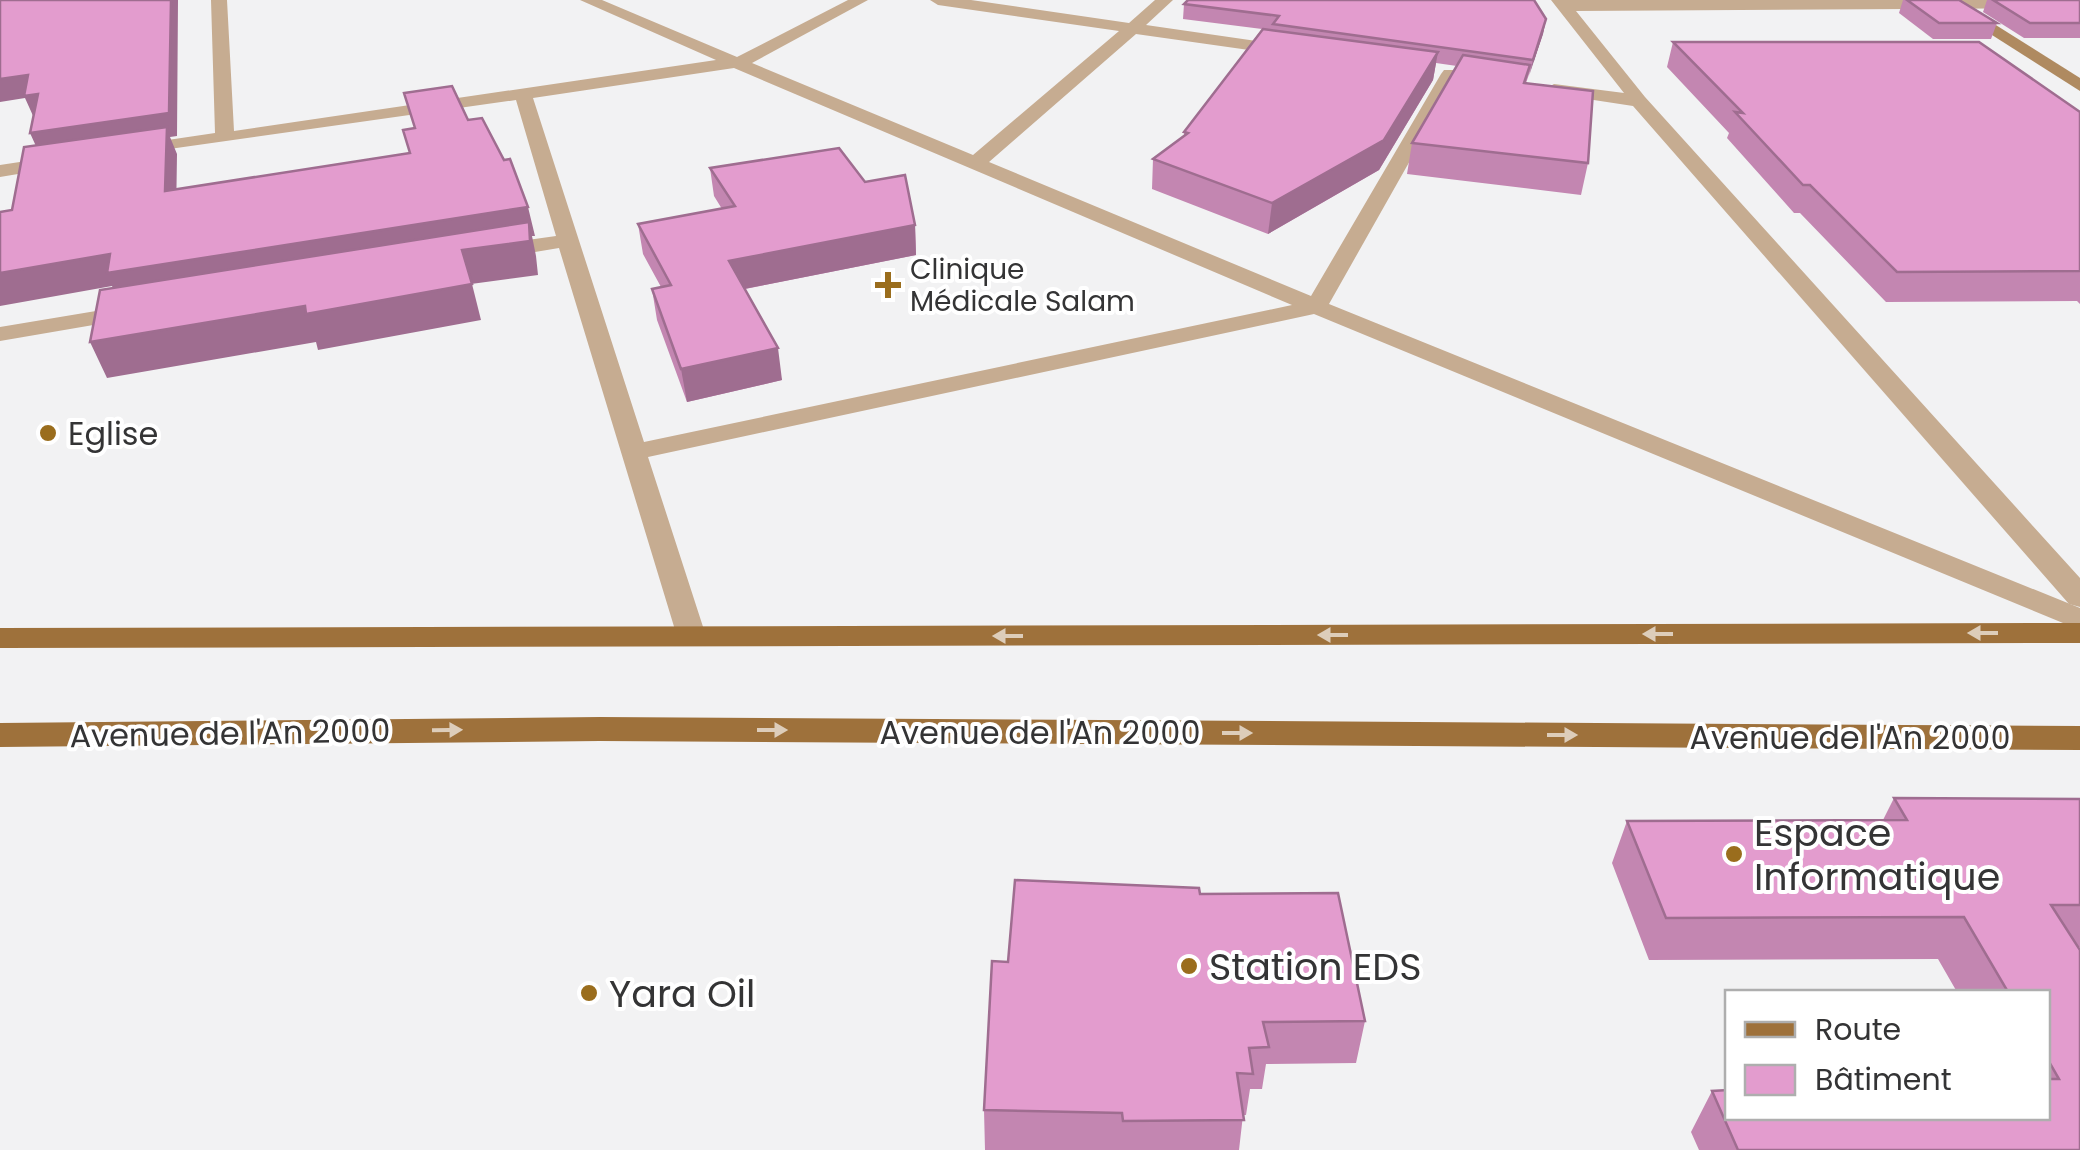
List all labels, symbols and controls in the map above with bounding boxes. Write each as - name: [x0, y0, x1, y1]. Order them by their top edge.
- place label: Clinique Médicale Salam: [910, 250, 1135, 321]
- marker: Clinique Médicale Salam: [875, 272, 901, 298]
- place label: Eglise: [68, 411, 158, 456]
- marker: Eglise: [37, 422, 59, 444]
- one-way arrow: [1966, 625, 1998, 641]
- one-way arrow: [1641, 626, 1673, 642]
- one-way arrow: [1316, 627, 1348, 643]
- one-way arrow: [991, 628, 1023, 644]
- street label: Avenue de l'An 2000: [69, 708, 391, 758]
- street label: Avenue de l'An 2000: [880, 710, 1200, 755]
- street label: Avenue de l'An 2000: [1690, 715, 2010, 760]
- one-way arrow: [432, 722, 464, 738]
- one-way arrow: [757, 722, 789, 738]
- one-way arrow: [1222, 725, 1254, 741]
- one-way arrow: [1547, 727, 1579, 743]
- place label: Espace Informatique: [1754, 806, 2000, 903]
- marker: Espace Informatique: [1723, 843, 1745, 865]
- place label: Station EDS: [1209, 940, 1421, 993]
- marker: Station EDS: [1178, 955, 1200, 977]
- place label: Yara Oil: [609, 967, 755, 1020]
- marker: Yara Oil: [578, 982, 600, 1004]
- legend: [1725, 990, 2050, 1120]
- text: Route: [1815, 1008, 1901, 1051]
- text: Bâtiment: [1815, 1058, 1952, 1101]

